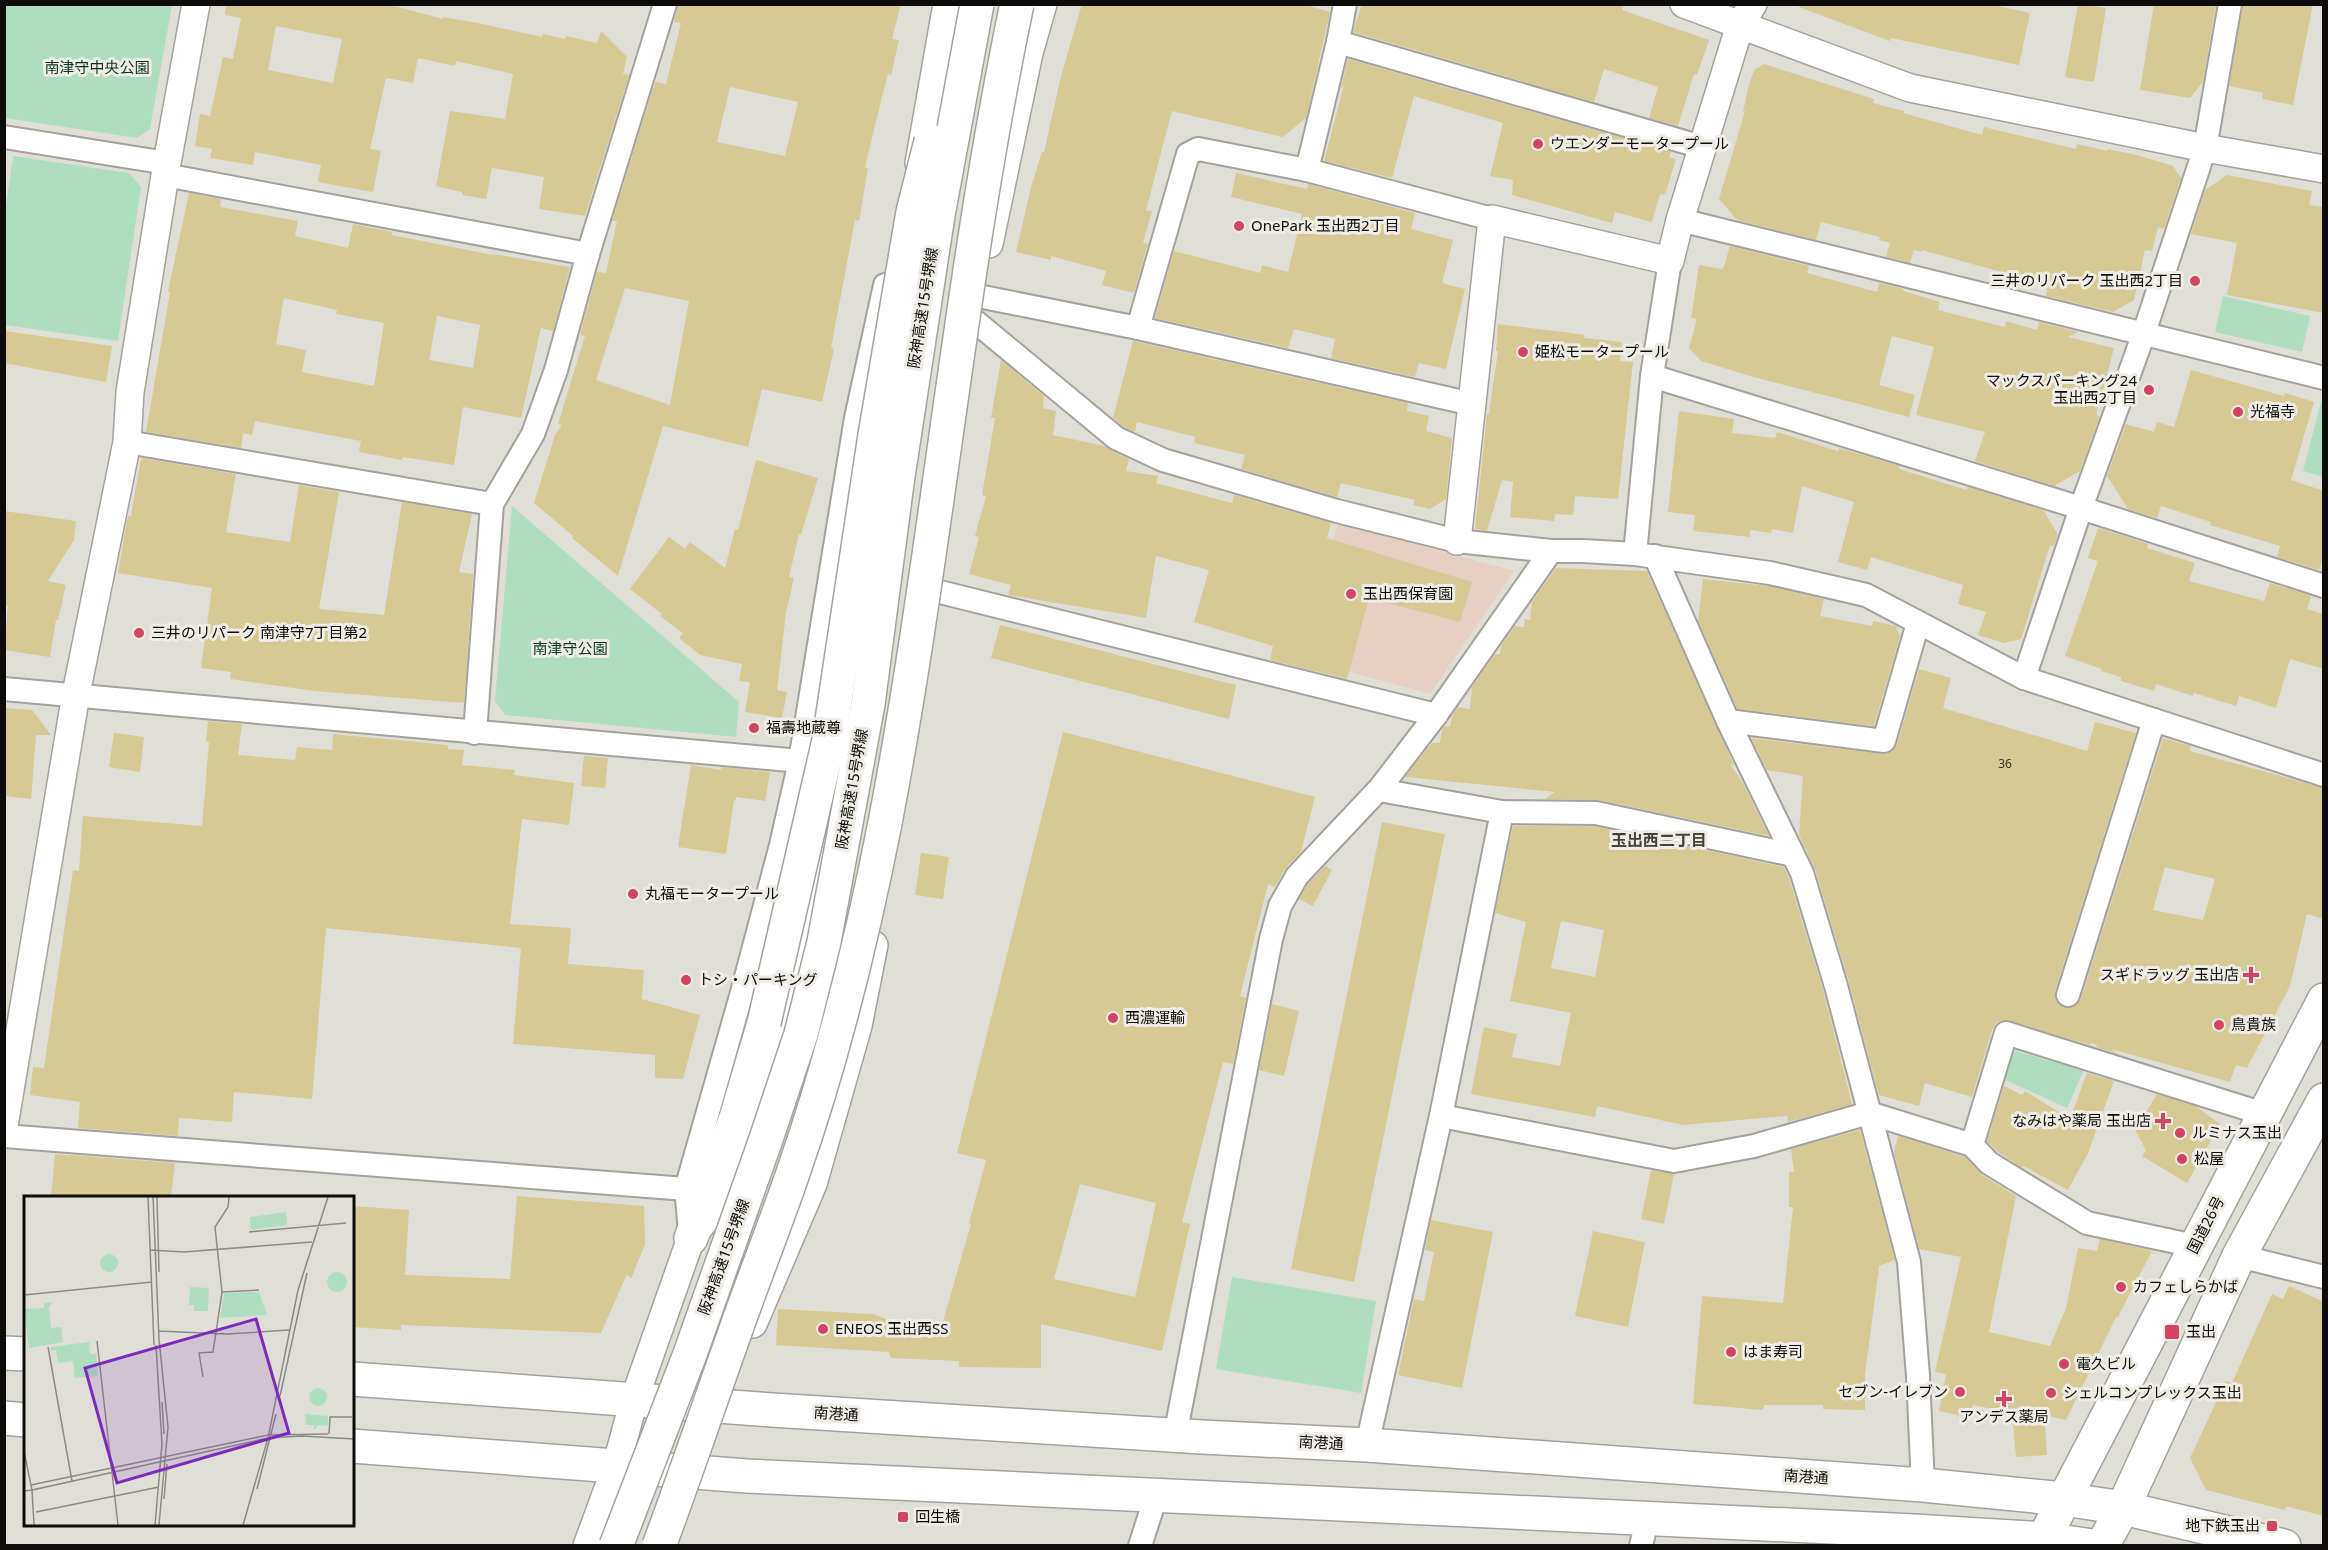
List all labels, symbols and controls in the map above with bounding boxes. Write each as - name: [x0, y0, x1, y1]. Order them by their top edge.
- park label: 南津守中央公園: [44, 57, 150, 77]
- place label: ウエンダーモータープール: [1550, 133, 1729, 153]
- marker: ウエンダーモータープール: [1531, 137, 1545, 151]
- place label: OnePark 玉出西2丁目: [1251, 215, 1400, 235]
- marker: OnePark 玉出西2丁目: [1232, 219, 1246, 233]
- street label: 阪神高速15号堺線: [903, 246, 941, 370]
- place label: 三井のリパーク 玉出西2丁目: [1991, 270, 2183, 290]
- marker: 三井のリパーク 玉出西2丁目: [2188, 274, 2202, 288]
- place label: 姫松モータープール: [1535, 341, 1669, 361]
- marker: 姫松モータープール: [1516, 345, 1530, 359]
- place label: マックスパーキング24 玉出西2丁目: [1986, 370, 2137, 407]
- marker: マックスパーキング24 玉出西2丁目: [2142, 383, 2156, 397]
- place label: 光福寺: [2250, 401, 2295, 421]
- marker: 光福寺: [2231, 405, 2245, 419]
- place label: 玉出西保育園: [1363, 583, 1453, 603]
- marker: 玉出西保育園: [1344, 587, 1358, 601]
- place label: 三井のリパーク 南津守7丁目第2: [151, 622, 367, 642]
- marker: 三井のリパーク 南津守7丁目第2: [132, 626, 146, 640]
- park label: 南津守公園: [532, 638, 608, 658]
- place label: 福壽地蔵尊: [766, 717, 841, 737]
- marker: 福壽地蔵尊: [747, 721, 761, 735]
- street label: 阪神高速15号堺線: [831, 727, 871, 851]
- house number: 36: [1998, 755, 2012, 772]
- district label: 玉出西二丁目: [1611, 829, 1707, 851]
- place label: 丸福モータープール: [645, 883, 779, 903]
- marker: 丸福モータープール: [626, 887, 640, 901]
- place label: スギドラッグ 玉出店: [2100, 964, 2239, 984]
- marker: スギドラッグ 玉出店: [2244, 968, 2258, 982]
- place label: トシ・パーキング: [698, 969, 818, 989]
- marker: トシ・パーキング: [679, 973, 693, 987]
- place label: 西濃運輸: [1125, 1007, 1185, 1027]
- marker: 西濃運輸: [1106, 1011, 1120, 1025]
- place label: 鳥貴族: [2231, 1014, 2276, 1034]
- marker: 鳥貴族: [2212, 1018, 2226, 1032]
- place label: なみはや薬局 玉出店: [2012, 1110, 2151, 1130]
- marker: なみはや薬局 玉出店: [2156, 1114, 2170, 1128]
- place label: ルミナス玉出: [2192, 1122, 2282, 1142]
- marker: ルミナス玉出: [2173, 1126, 2187, 1140]
- place label: 松屋: [2194, 1148, 2224, 1168]
- marker: 松屋: [2175, 1152, 2189, 1166]
- street label: 国道26号: [2182, 1192, 2228, 1257]
- inset map: [24, 1196, 354, 1526]
- street label: 阪神高速15号堺線: [693, 1196, 753, 1317]
- place label: カフェしらかば: [2133, 1276, 2238, 1296]
- marker: カフェしらかば: [2114, 1280, 2128, 1294]
- place label: ENEOS 玉出西SS: [835, 1318, 948, 1338]
- place label: 玉出: [2186, 1321, 2216, 1341]
- marker: ENEOS 玉出西SS: [816, 1322, 830, 1336]
- marker: 玉出: [2163, 1323, 2181, 1341]
- place label: はま寿司: [1743, 1341, 1803, 1361]
- marker: はま寿司: [1724, 1345, 1738, 1359]
- place label: 電久ビル: [2076, 1353, 2136, 1373]
- marker: 電久ビル: [2057, 1357, 2071, 1371]
- place label: セブン-イレブン: [1838, 1381, 1948, 1401]
- place label: シェルコンプレックス玉出: [2063, 1382, 2242, 1402]
- marker: セブン-イレブン: [1953, 1385, 1967, 1399]
- marker: シェルコンプレックス玉出: [2044, 1386, 2058, 1400]
- marker: アンデス薬局: [1997, 1392, 2011, 1406]
- street label: 南港通: [813, 1401, 859, 1425]
- place label: アンデス薬局: [1959, 1406, 2049, 1426]
- street label: 南港通: [1298, 1431, 1344, 1453]
- street label: 南港通: [1783, 1464, 1829, 1488]
- place label: 回生橋: [915, 1506, 960, 1526]
- marker: 回生橋: [896, 1510, 910, 1524]
- place label: 地下鉄玉出: [2185, 1515, 2260, 1535]
- marker: 地下鉄玉出: [2265, 1519, 2279, 1533]

